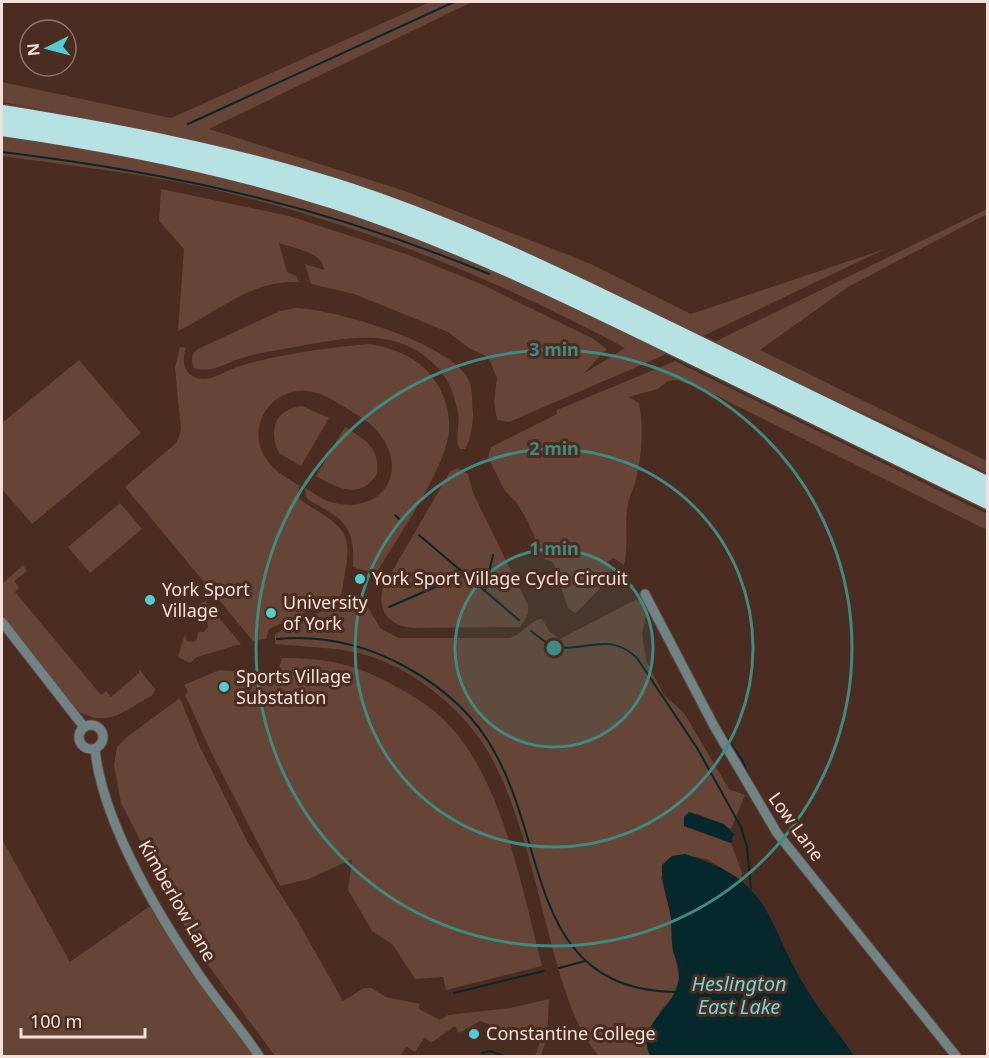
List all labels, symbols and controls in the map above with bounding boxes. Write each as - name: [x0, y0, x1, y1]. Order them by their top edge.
- north arrow: [18, 18, 78, 78]
- text: N: [21, 42, 45, 57]
- text: 3 min: [529, 337, 579, 361]
- text: 2 min: [529, 436, 579, 460]
- text: 1 min: [529, 536, 579, 560]
- place label: York Sport Village Cycle Circuit: [372, 566, 628, 590]
- marker: York Sport Village Cycle Circuit: [353, 572, 367, 586]
- place label: York Sport Village: [162, 577, 250, 622]
- place label: University of York: [283, 590, 368, 635]
- marker: York Sport Village: [143, 593, 157, 607]
- marker: University of York: [264, 606, 278, 620]
- centre of rings: [544, 638, 564, 658]
- place label: Sports Village Substation: [236, 664, 351, 709]
- marker: Sports Village Substation: [217, 680, 231, 694]
- street label: Low Lane: [764, 787, 830, 866]
- street label: Kimberlow Lane: [133, 836, 222, 965]
- water label: Heslington East Lake: [691, 970, 787, 1020]
- scale bar: [21, 1001, 146, 1039]
- text: 100 m: [30, 1009, 82, 1033]
- place label: Constantine College: [486, 1021, 656, 1045]
- marker: Constantine College: [467, 1027, 481, 1041]

